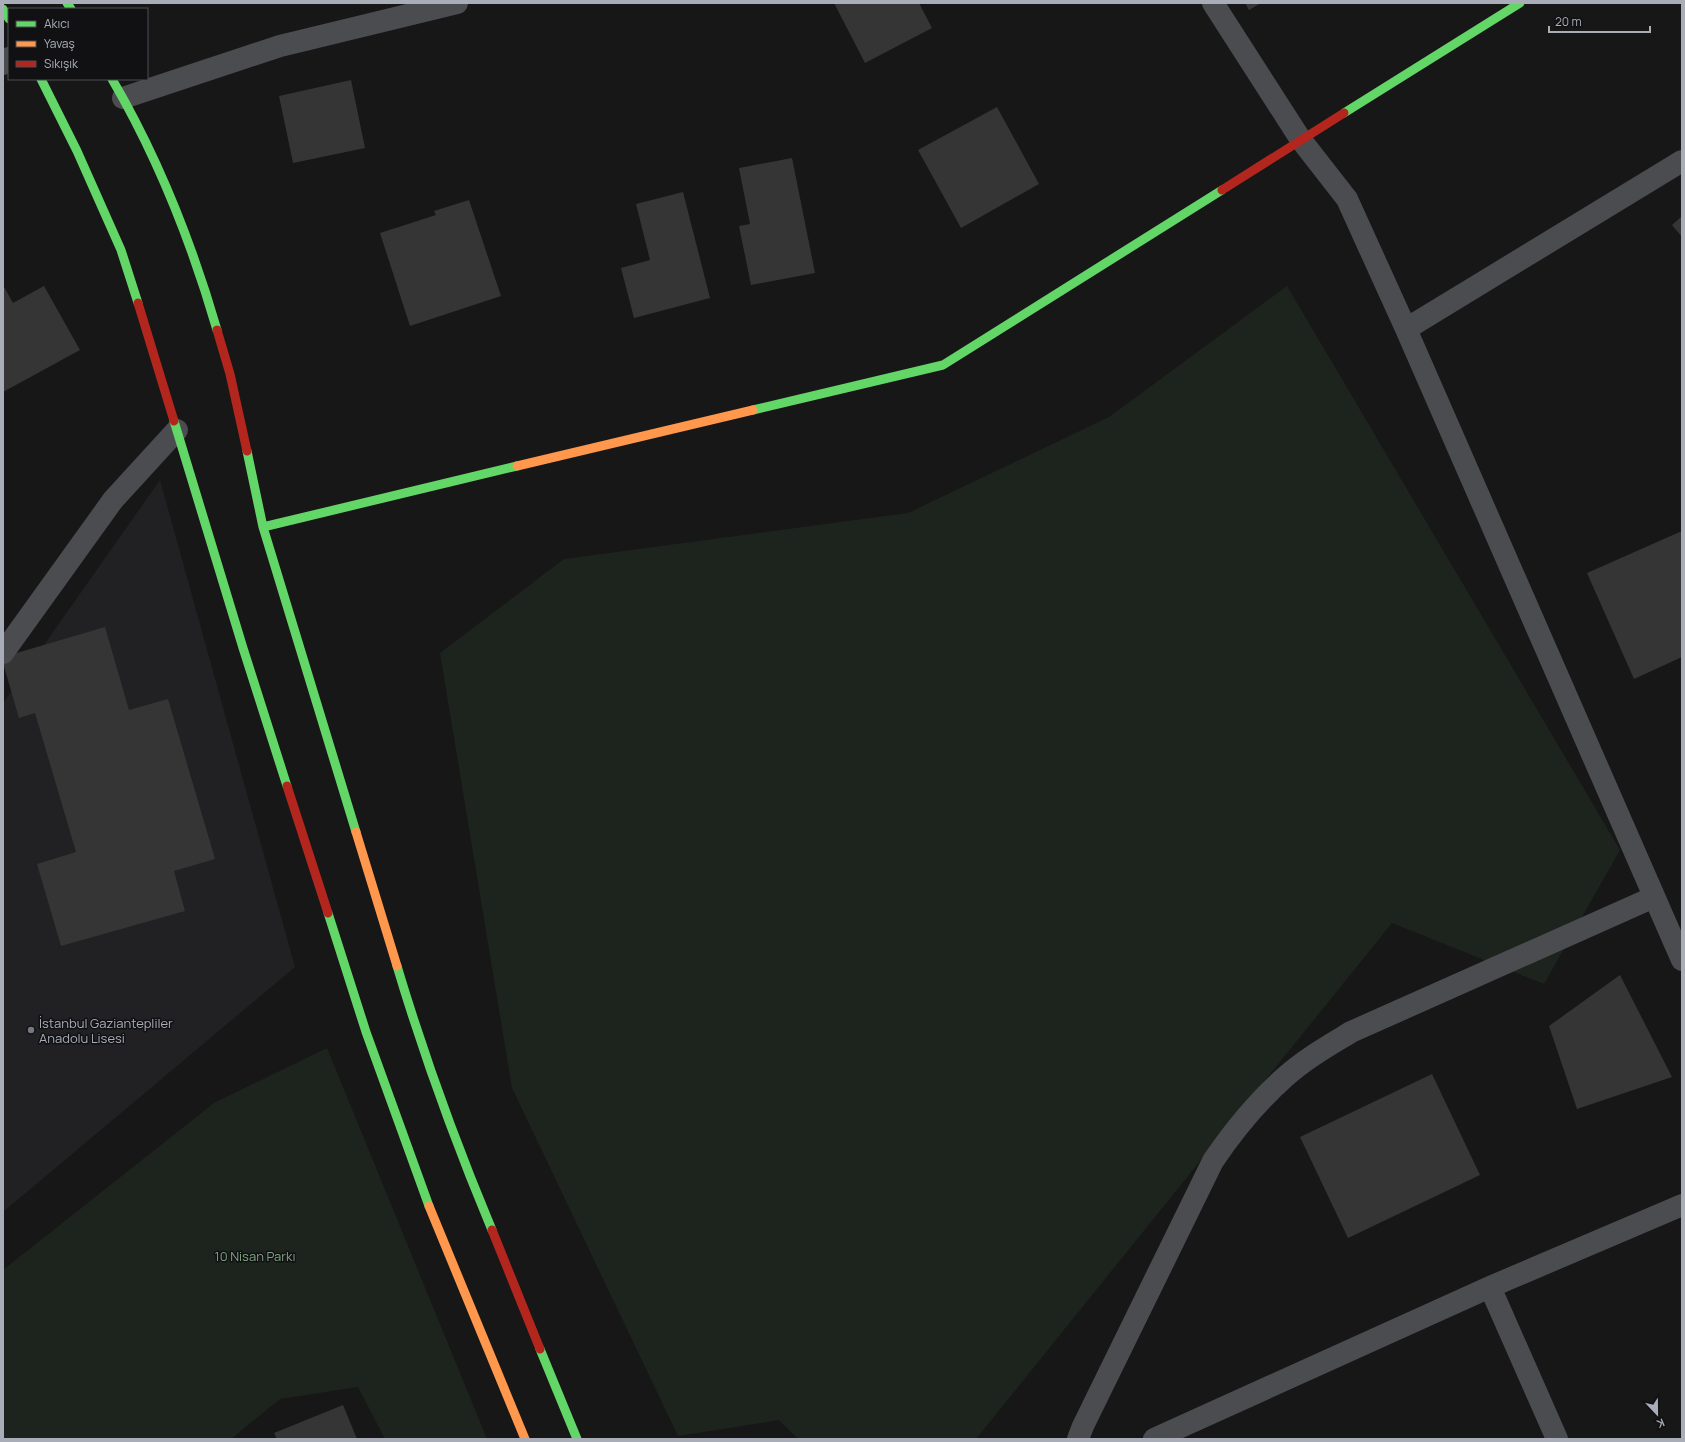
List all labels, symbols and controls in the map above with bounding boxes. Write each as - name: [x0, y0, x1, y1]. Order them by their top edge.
- legend: [8, 8, 148, 80]
- scale bar: [1549, 8, 1650, 34]
- text: 20 m: [1555, 13, 1582, 30]
- text: Akıcı: [44, 15, 70, 32]
- text: Yavaş: [44, 35, 75, 52]
- text: Sıkışık: [44, 55, 79, 72]
- place label: İstanbul Gaziantepliler Anadolu Lisesi: [39, 1014, 173, 1047]
- marker: İstanbul Gaziantepliler Anadolu Lisesi: [26, 1025, 36, 1035]
- park label: 10 Nisan Parkı: [215, 1247, 295, 1265]
- north arrow: [1637, 1394, 1677, 1434]
- text: K: [1654, 1415, 1667, 1432]

